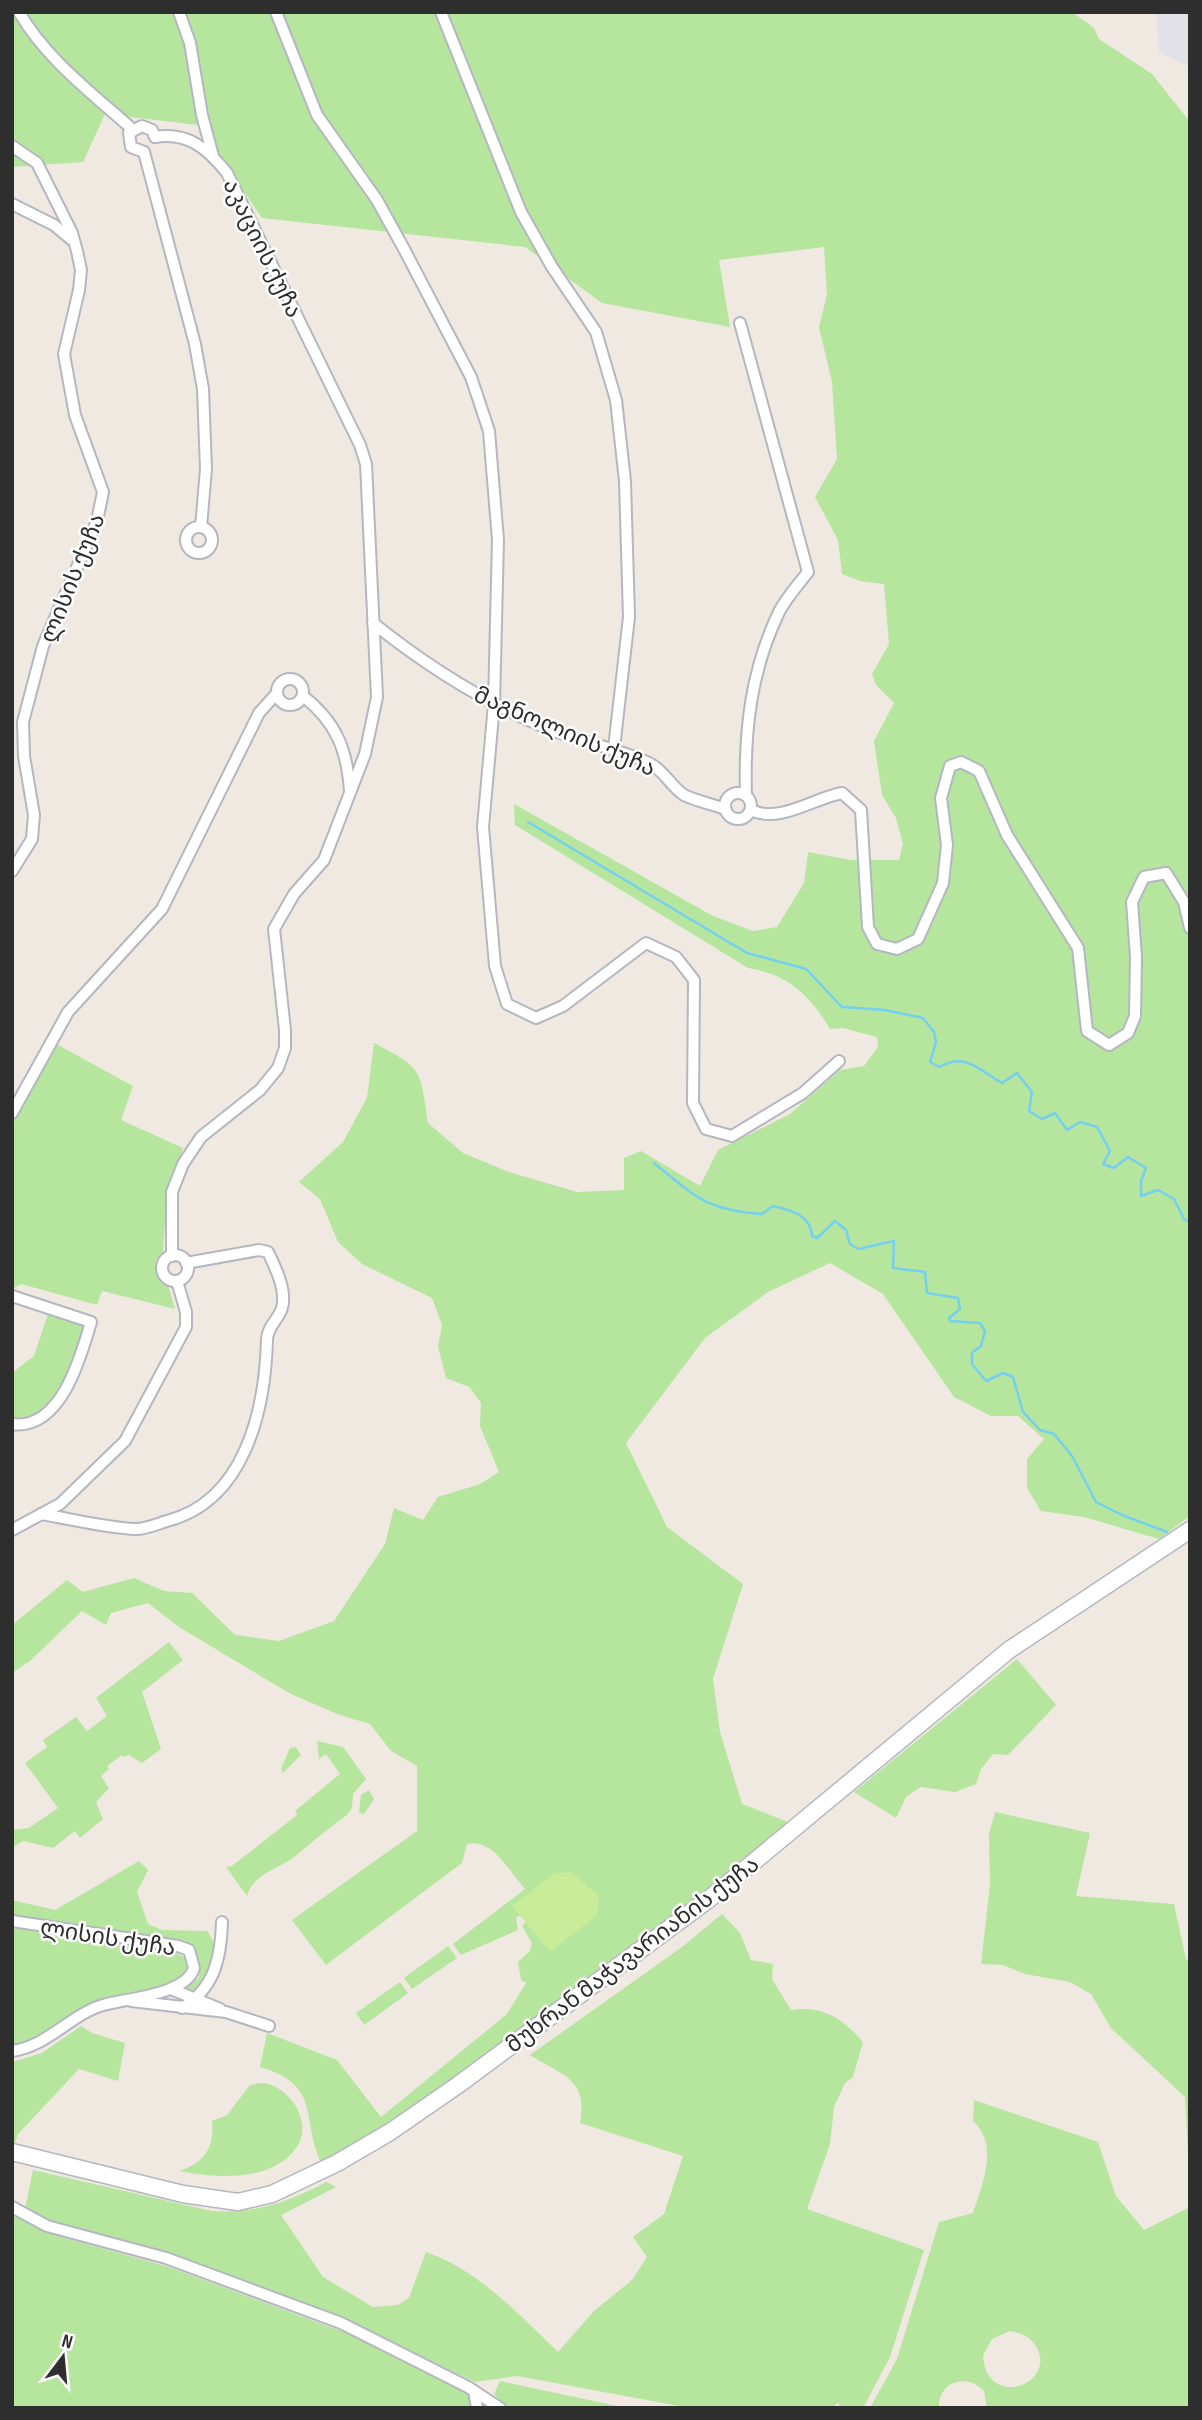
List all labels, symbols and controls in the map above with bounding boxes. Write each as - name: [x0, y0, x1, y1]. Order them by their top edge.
- street label: აკაციის ქუჩა: [216, 174, 308, 323]
- street label: ლისის ქუჩა: [34, 510, 112, 647]
- street label: მაგნოლიის ქუჩა: [470, 681, 660, 783]
- street label: მუხრან მაჭავარიანის ქუჩა: [500, 1850, 765, 2059]
- street label: ლისის ქუჩა: [38, 1913, 178, 1963]
- north arrow: [28, 2322, 98, 2392]
- text: N: [59, 2330, 75, 2355]

